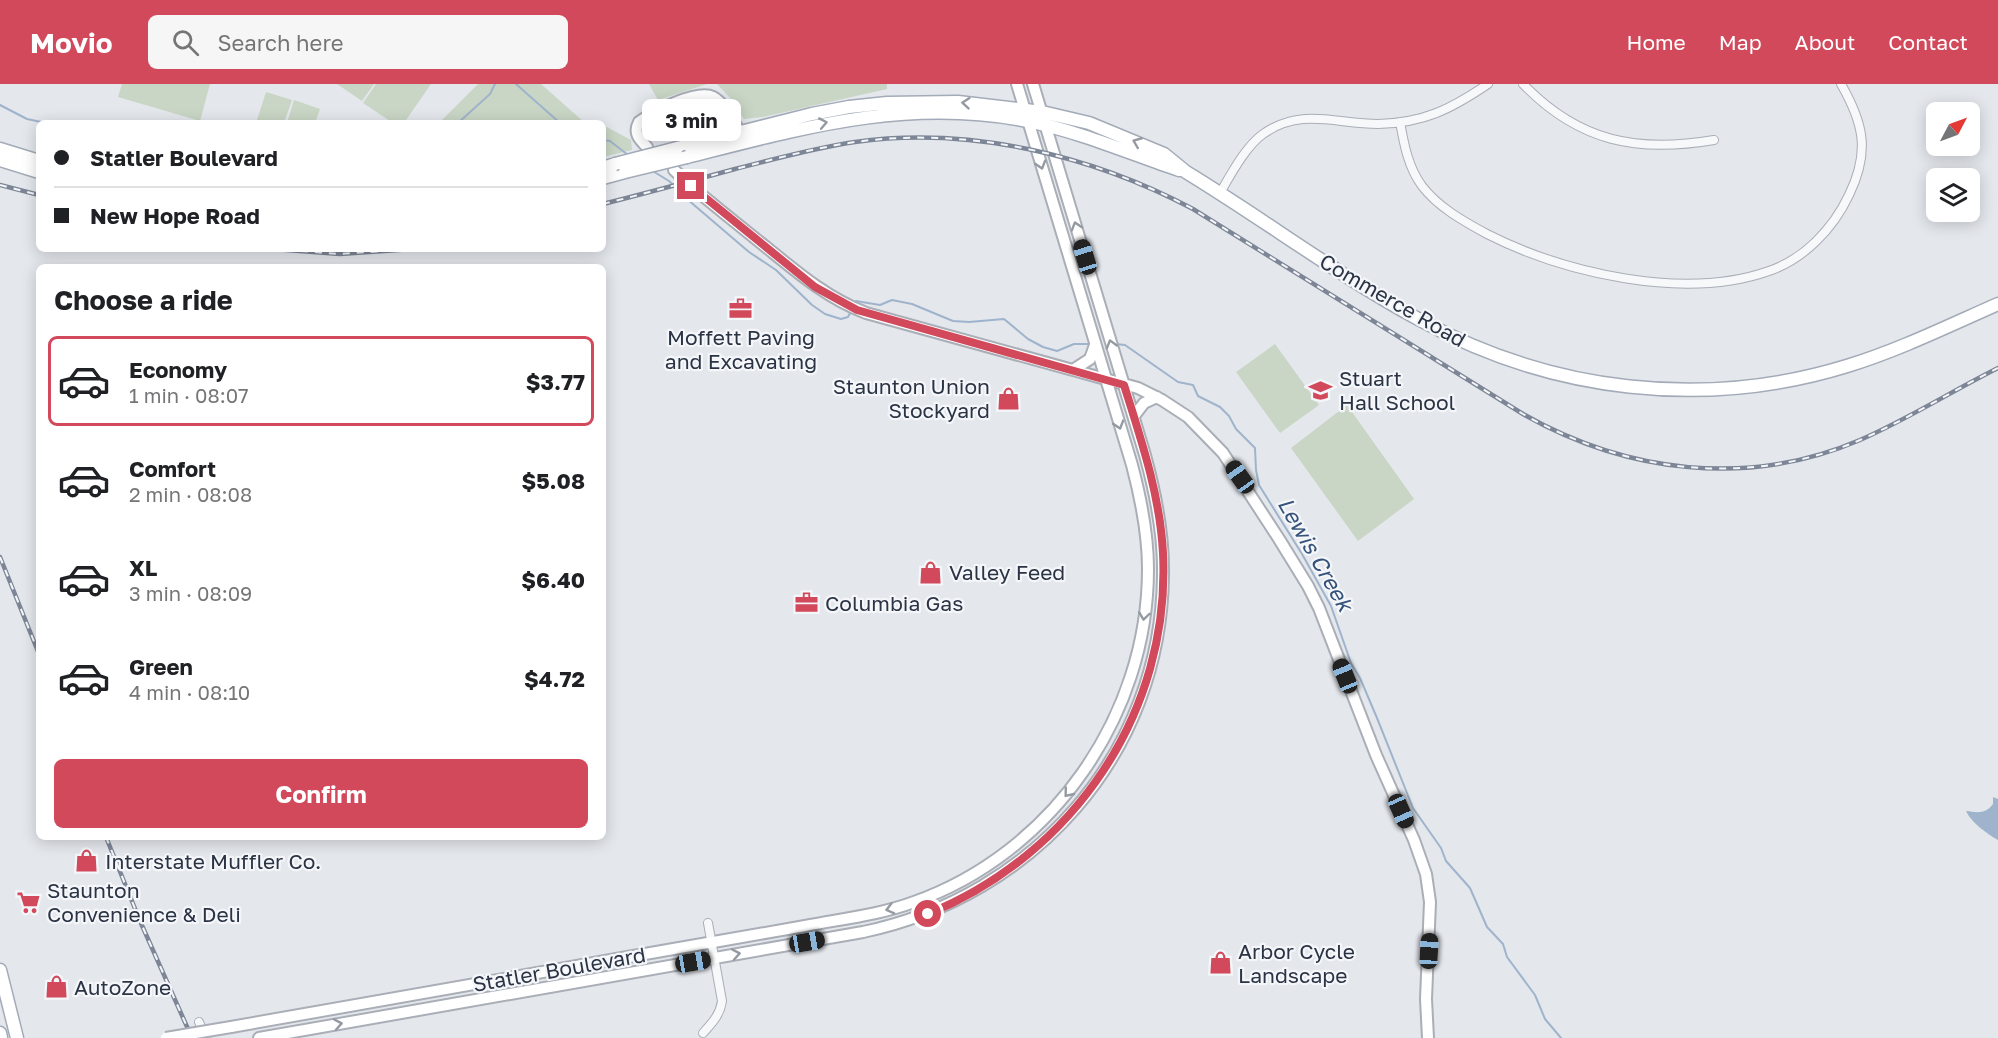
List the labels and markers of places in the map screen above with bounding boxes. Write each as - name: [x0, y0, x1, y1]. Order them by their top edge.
- office icon: Moffett Paving and Excavating: [728, 296, 754, 322]
- place label: Moffett Paving and Excavating: [665, 324, 817, 374]
- place label: Stuart Hall School: [1339, 365, 1455, 415]
- place label: Staunton Union Stockyard: [833, 373, 990, 423]
- school or university icon: Stuart Hall School: [1308, 377, 1334, 403]
- shop icon: Staunton Union Stockyard: [995, 385, 1021, 411]
- shop icon: Valley Feed: [918, 559, 944, 585]
- place label: Valley Feed: [949, 559, 1065, 585]
- office icon: Columbia Gas: [794, 590, 820, 616]
- place label: Columbia Gas: [825, 590, 963, 616]
- shop icon: Interstate Muffler Co.: [74, 848, 100, 874]
- place label: Interstate Muffler Co.: [105, 848, 321, 874]
- place label: Staunton Convenience & Deli: [47, 877, 241, 927]
- supermarket icon: Staunton Convenience & Deli: [16, 889, 42, 915]
- place label: Arbor Cycle Landscape: [1238, 938, 1355, 988]
- shop icon: Arbor Cycle Landscape: [1207, 950, 1233, 976]
- shop icon: AutoZone: [43, 974, 69, 1000]
- place label: AutoZone: [74, 974, 171, 1000]

